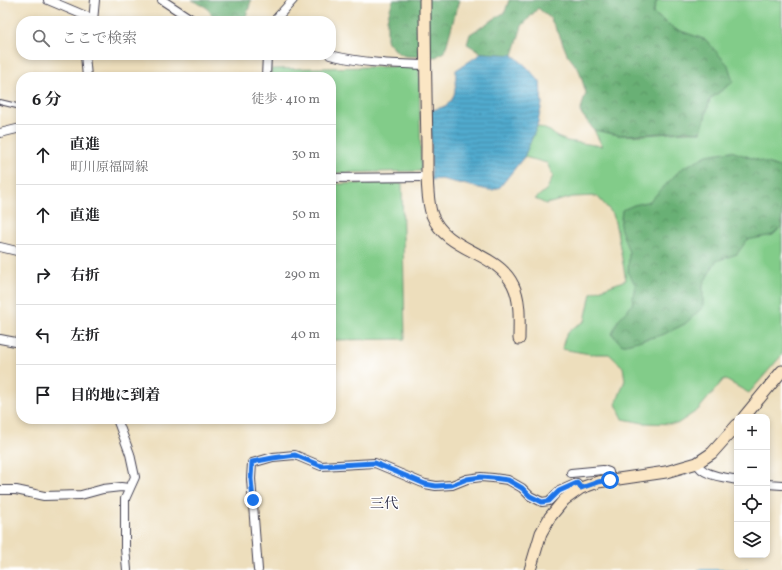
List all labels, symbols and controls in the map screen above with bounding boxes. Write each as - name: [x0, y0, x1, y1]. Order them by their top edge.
- search box: [16, 16, 336, 60]
- icon: search: [30, 27, 52, 49]
- text: ここで検索: [62, 29, 137, 50]
- text: 6 分: [32, 89, 62, 112]
- text: 徒歩 · 410 m: [252, 91, 320, 109]
- text: 直進: [70, 135, 100, 156]
- icon: ahead: [32, 144, 54, 166]
- text: 30 m: [292, 146, 320, 164]
- text: 町川原福岡線: [70, 159, 148, 177]
- icon: ahead: [32, 204, 54, 226]
- text: 直進: [70, 206, 100, 227]
- text: 50 m: [292, 206, 320, 224]
- icon: right: [32, 264, 54, 286]
- text: 右折: [70, 266, 100, 287]
- text: 290 m: [284, 266, 320, 284]
- icon: left: [32, 324, 54, 346]
- text: 左折: [70, 326, 100, 347]
- text: 40 m: [291, 326, 320, 344]
- icon: arrive: [32, 384, 54, 406]
- text: 目的地に到着: [70, 386, 160, 407]
- map controls: [734, 414, 770, 558]
- button: +: [734, 414, 770, 450]
- button: −: [734, 450, 770, 486]
- route start: [601, 471, 619, 489]
- button: locate: [734, 486, 770, 522]
- route end: [244, 491, 262, 509]
- district label: 三代: [370, 495, 398, 514]
- button: layers: [734, 522, 770, 558]

